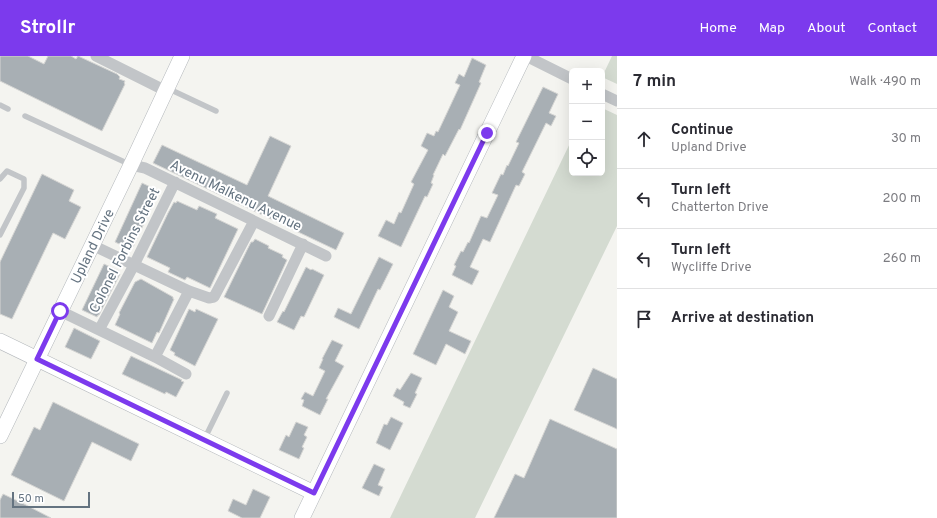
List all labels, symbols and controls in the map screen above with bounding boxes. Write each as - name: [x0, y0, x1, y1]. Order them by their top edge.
- text: Strollr: [20, 16, 75, 40]
- text: Home: [700, 20, 737, 37]
- text: Map: [759, 20, 785, 37]
- text: About: [807, 20, 846, 37]
- text: Contact: [868, 20, 917, 37]
- map controls: [569, 68, 605, 176]
- button: +: [569, 68, 605, 104]
- text: 7 min: [633, 71, 676, 93]
- text: Walk · 490 m: [849, 74, 921, 90]
- button: −: [569, 104, 605, 140]
- text: Continue: [671, 121, 733, 140]
- route end: [478, 124, 496, 142]
- icon: ahead: [633, 128, 655, 150]
- text: 30 m: [891, 131, 921, 147]
- button: locate: [569, 140, 605, 176]
- text: Upland Drive: [671, 140, 746, 156]
- street label: Avenu Malkenu Avenue: [167, 157, 304, 236]
- text: Turn left: [671, 181, 731, 200]
- street label: Colonel Forbins Street: [86, 185, 164, 316]
- icon: left: [633, 188, 655, 210]
- text: 200 m: [882, 191, 921, 207]
- text: Chatterton Drive: [671, 200, 768, 216]
- street label: Upland Drive: [68, 206, 119, 287]
- text: Turn left: [671, 241, 731, 260]
- icon: left: [633, 248, 655, 270]
- text: 260 m: [883, 251, 921, 267]
- text: Wycliffe Drive: [671, 260, 751, 276]
- route start: [51, 302, 69, 320]
- icon: arrive: [633, 308, 655, 330]
- text: Arrive at destination: [671, 309, 814, 328]
- scale bar: [12, 490, 90, 509]
- text: 50 m: [18, 492, 44, 506]

